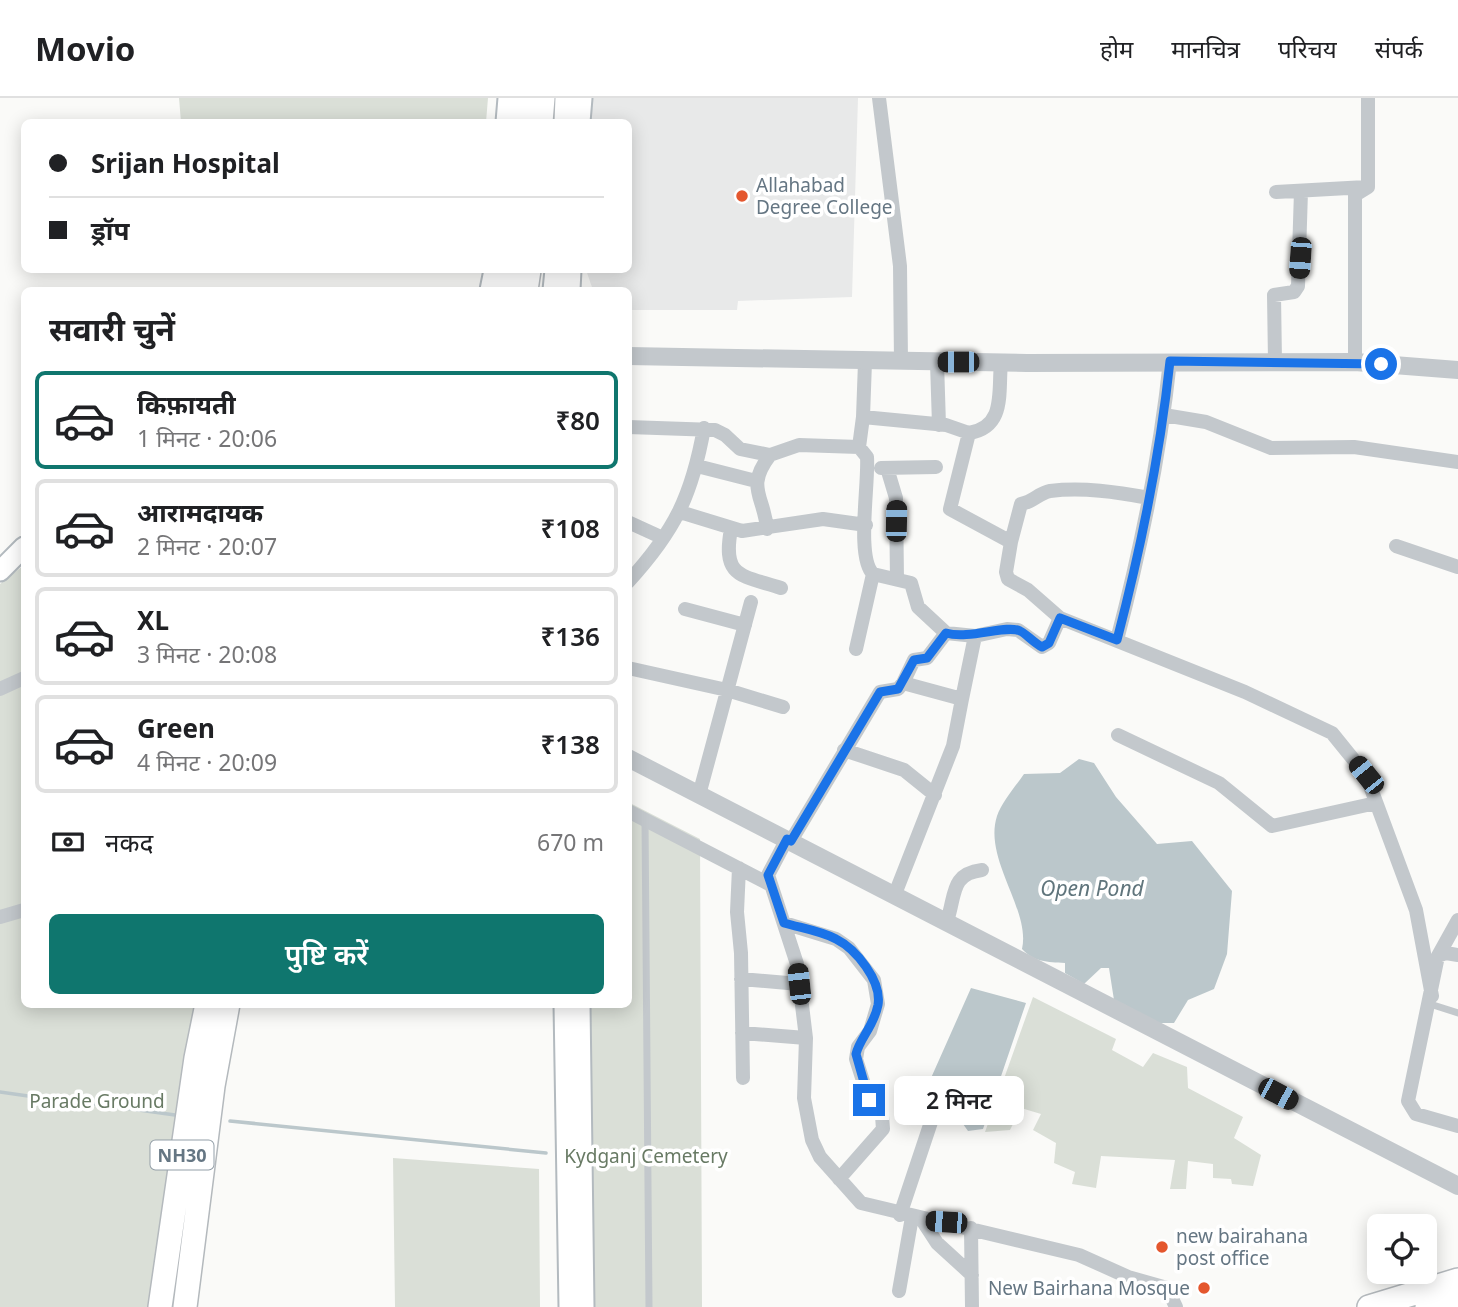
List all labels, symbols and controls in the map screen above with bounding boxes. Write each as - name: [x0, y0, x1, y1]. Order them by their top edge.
- text: Movio: [35, 26, 135, 71]
- text: होम: [1100, 32, 1133, 65]
- text: मानचित्र: [1171, 32, 1240, 65]
- text: परिचय: [1278, 32, 1337, 65]
- text: संपर्क: [1375, 32, 1423, 65]
- text: Srijan Hospital: [91, 145, 280, 181]
- place label: Allahabad Degree College: [756, 172, 893, 220]
- marker: Allahabad Degree College: [734, 188, 750, 204]
- text: ड्रॉप: [91, 212, 129, 248]
- car: [1289, 236, 1312, 280]
- text: सवारी चुनें: [49, 307, 175, 350]
- route start: [1365, 348, 1397, 380]
- car: [938, 352, 980, 373]
- text: किफ़ायती: [137, 386, 236, 422]
- icon: car: [53, 389, 116, 452]
- text: ₹80: [555, 402, 600, 438]
- text: 1 मिनट · 20:06: [137, 422, 277, 454]
- text: आरामदायक: [137, 494, 263, 530]
- icon: car: [53, 497, 116, 560]
- car: [886, 500, 907, 542]
- text: ₹108: [541, 510, 600, 546]
- text: 2 मिनट · 20:07: [137, 530, 277, 562]
- text: XL: [137, 602, 169, 638]
- icon: car: [53, 605, 116, 668]
- text: ₹136: [541, 618, 600, 654]
- text: 3 मिनट · 20:08: [137, 638, 277, 670]
- text: Green: [137, 710, 215, 746]
- icon: car: [53, 713, 116, 776]
- text: ₹138: [541, 726, 600, 762]
- text: 4 मिनट · 20:09: [137, 746, 277, 778]
- car: [1345, 752, 1388, 798]
- icon: cash: [49, 823, 87, 861]
- text: नकद: [105, 824, 153, 860]
- text: 670 m: [537, 826, 604, 858]
- water label: Open Pond: [1040, 874, 1145, 902]
- button: पुष्टि करें: [49, 914, 604, 994]
- car: [787, 962, 812, 1006]
- car: [1255, 1075, 1302, 1113]
- callout: 2 मिनट: [894, 1076, 1023, 1124]
- route end: [853, 1084, 885, 1116]
- text: 2 मिनट: [926, 1084, 992, 1116]
- park label: Parade Ground: [29, 1088, 165, 1114]
- road number: NH30: [150, 1140, 214, 1170]
- park label: Kydganj Cemetery: [564, 1143, 728, 1169]
- car: [925, 1210, 968, 1234]
- map controls: [1367, 1214, 1437, 1284]
- button: locate: [1367, 1214, 1437, 1284]
- place label: new bairahana post office: [1176, 1223, 1308, 1271]
- marker: new bairahana post office: [1154, 1239, 1170, 1255]
- place label: New Bairhana Mosque: [988, 1275, 1190, 1301]
- marker: New Bairhana Mosque: [1196, 1280, 1212, 1296]

